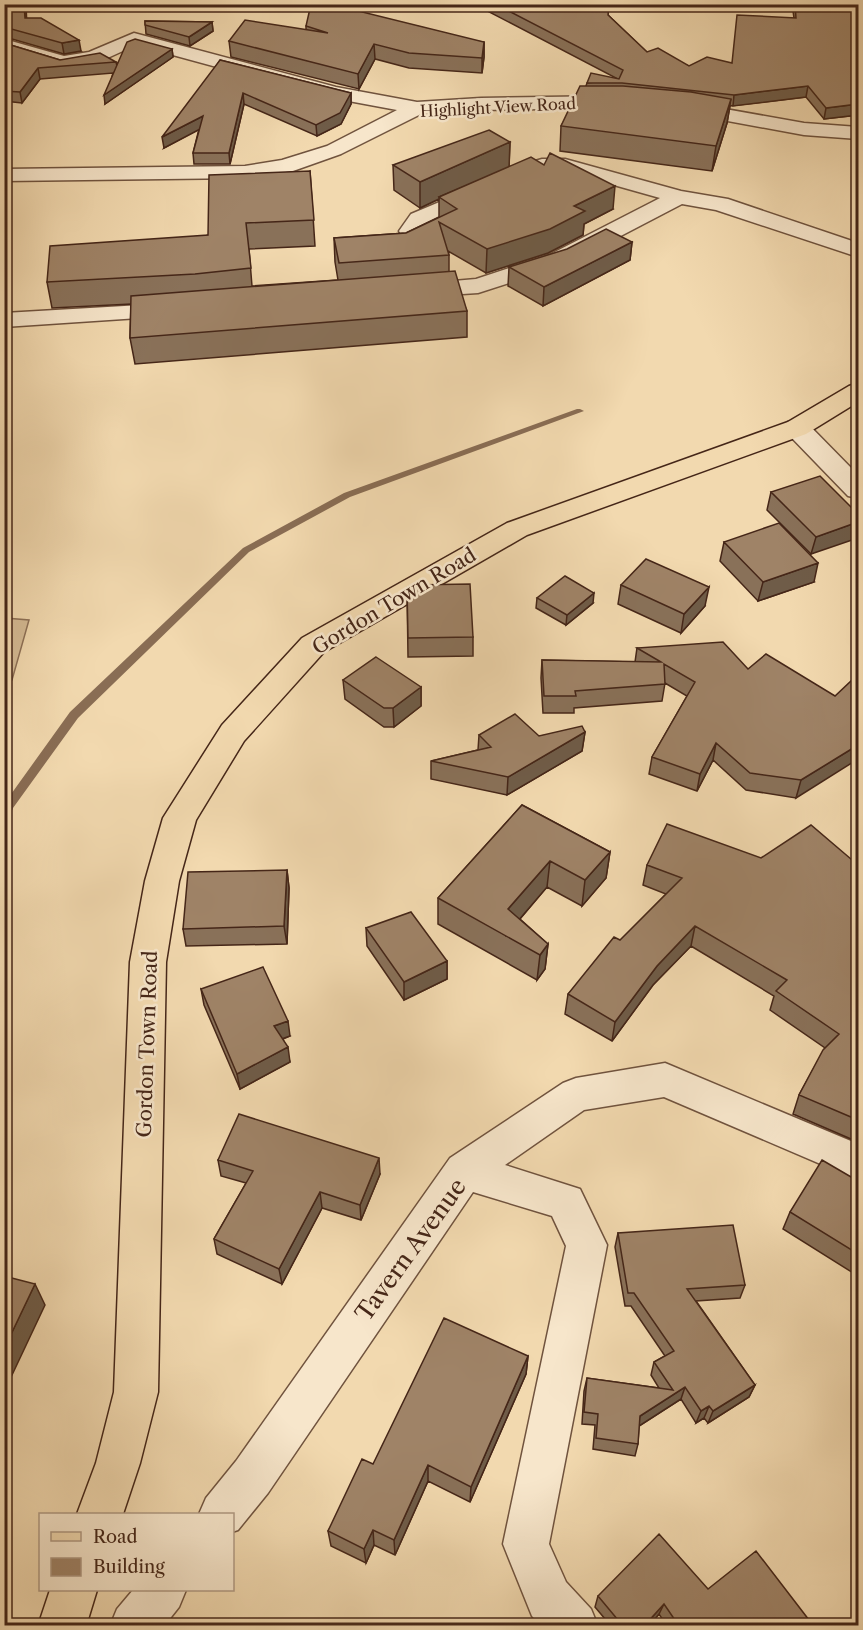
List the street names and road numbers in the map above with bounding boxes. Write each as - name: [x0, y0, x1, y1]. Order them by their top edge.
- street label: Highlight View Road: [420, 93, 577, 121]
- street label: Gordon Town Road: [308, 543, 480, 659]
- street label: Gordon Town Road: [132, 950, 162, 1138]
- street label: Tavern Avenue: [349, 1173, 472, 1327]

